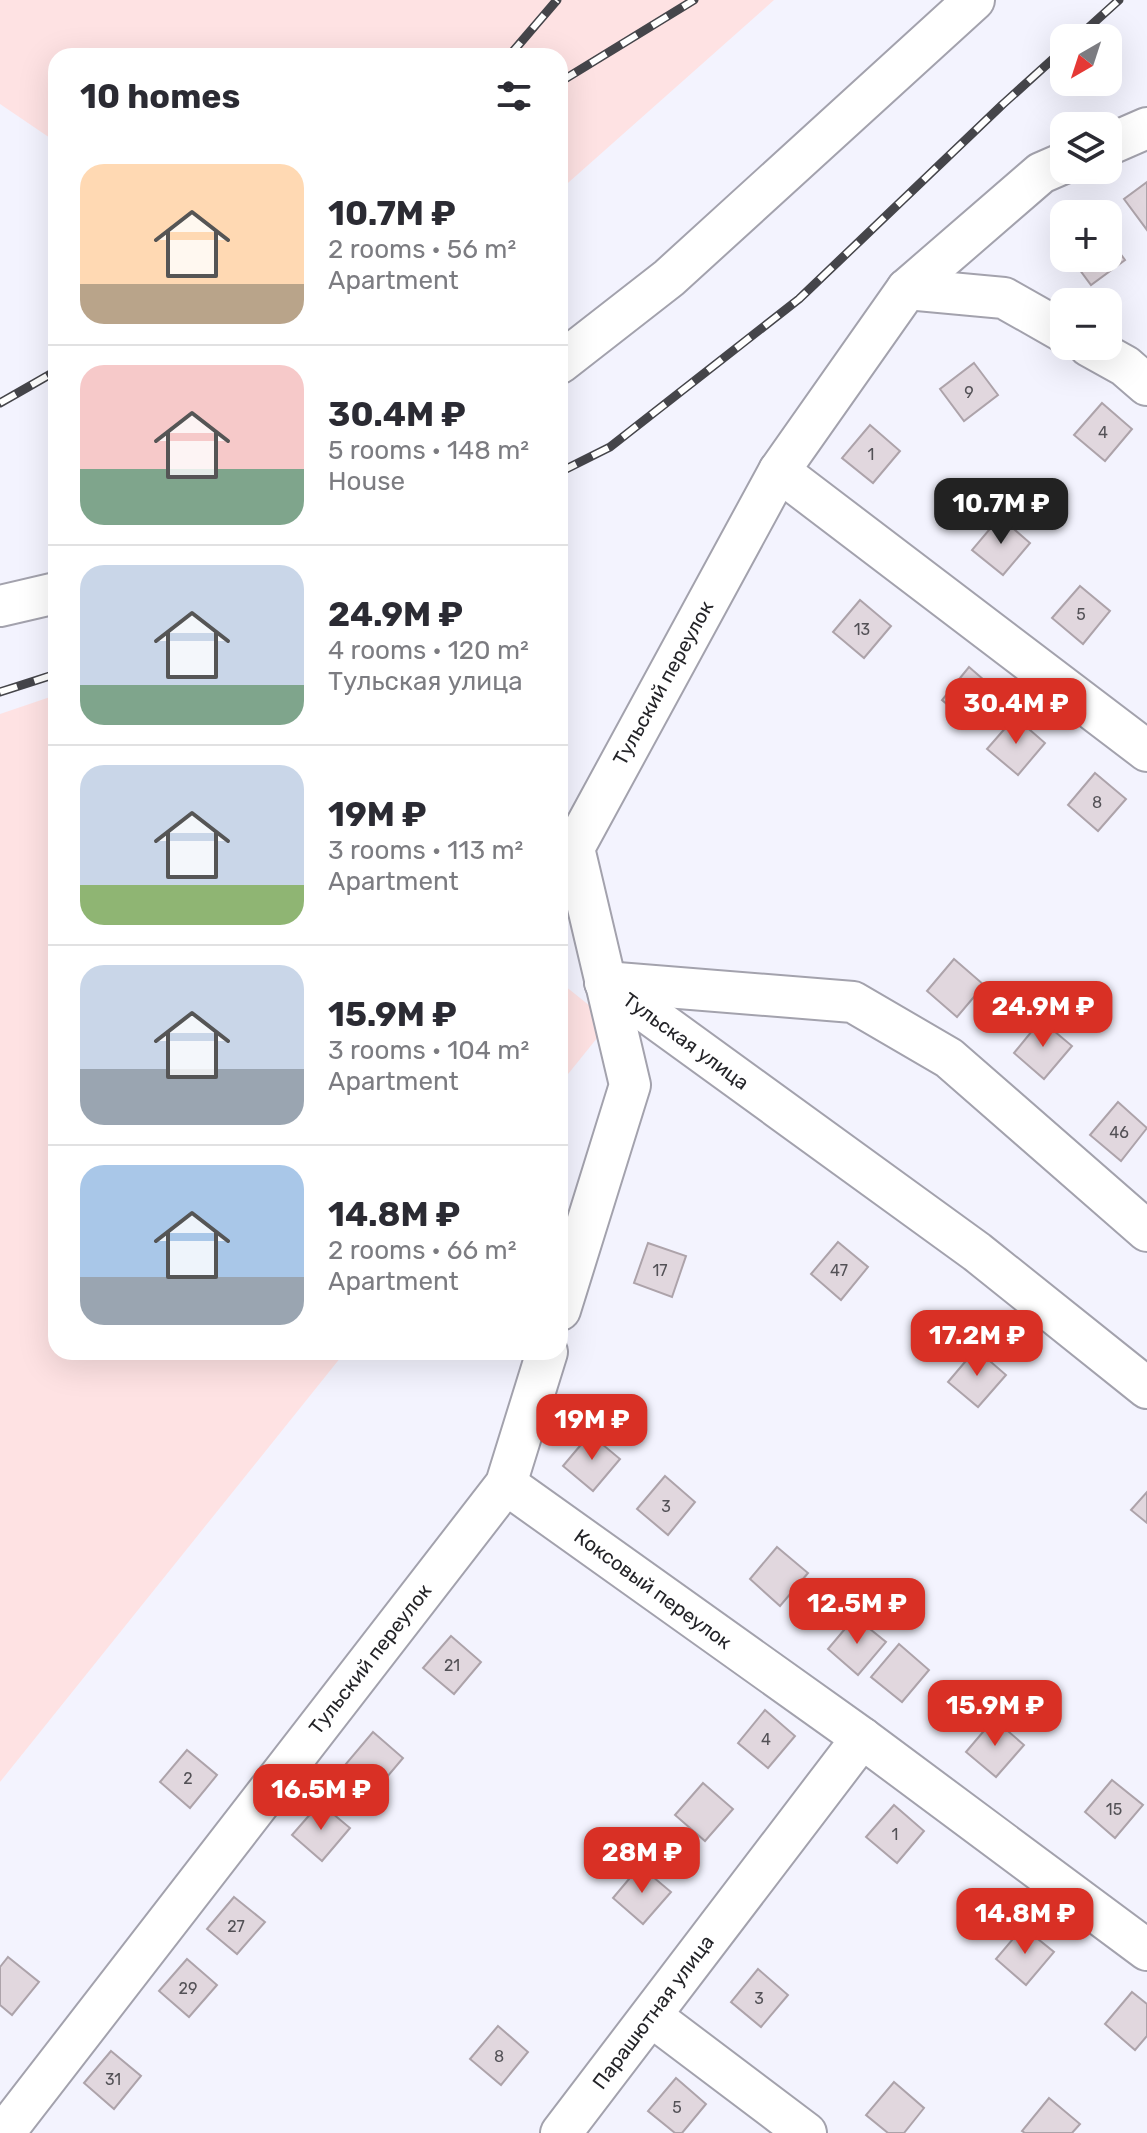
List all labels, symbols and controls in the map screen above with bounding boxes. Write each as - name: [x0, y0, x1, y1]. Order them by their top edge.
- north arrow: [1050, 24, 1122, 96]
- map controls: [1050, 24, 1122, 360]
- icon: filters: [492, 74, 536, 118]
- text: 10 homes: [80, 76, 240, 117]
- button: layers: [1050, 112, 1122, 184]
- text: 10.7M ₽: [328, 193, 456, 234]
- icon: home: [144, 196, 240, 292]
- button: +: [1050, 200, 1122, 272]
- text: 2 rooms · 56 m²: [328, 234, 516, 265]
- text: Apartment: [328, 265, 459, 296]
- button: −: [1050, 288, 1122, 360]
- house number: 9: [964, 383, 974, 402]
- text: 30.4M ₽: [328, 394, 466, 435]
- icon: home: [144, 397, 240, 493]
- house number: 4: [1098, 423, 1108, 442]
- text: 5 rooms · 148 m²: [328, 435, 529, 466]
- house number: 1: [868, 445, 874, 464]
- text: House: [328, 466, 405, 497]
- pin: 10.7M ₽: [927, 478, 1075, 546]
- text: 10.7M ₽: [952, 488, 1050, 519]
- text: 24.9M ₽: [328, 594, 463, 635]
- street label: Тульский переулок: [608, 596, 718, 769]
- icon: home: [144, 597, 240, 693]
- house number: 5: [1076, 605, 1086, 624]
- house number: 13: [854, 620, 870, 639]
- text: 4 rooms · 120 m²: [328, 635, 529, 666]
- text: Тульская улица: [328, 666, 523, 697]
- pin: 30.4M ₽: [942, 678, 1090, 746]
- text: 30.4M ₽: [963, 688, 1069, 719]
- house number: 8: [1092, 793, 1102, 812]
- text: 19M ₽: [328, 794, 427, 835]
- icon: home: [144, 797, 240, 893]
- text: 3 rooms · 113 m²: [328, 835, 523, 866]
- text: Apartment: [328, 866, 459, 897]
- pin: 24.9M ₽: [969, 981, 1117, 1049]
- street label: Тульская улица: [618, 987, 754, 1095]
- text: 24.9M ₽: [991, 991, 1095, 1022]
- text: 15.9M ₽: [328, 994, 457, 1035]
- icon: home: [144, 997, 240, 1093]
- text: 3 rooms · 104 m²: [328, 1035, 529, 1066]
- text: Apartment: [328, 1066, 459, 1097]
- house number: 46: [1109, 1123, 1129, 1142]
- text: 14.8M ₽: [328, 1194, 460, 1235]
- icon: home: [144, 1197, 240, 1293]
- text: 2 rooms · 66 m²: [328, 1235, 517, 1266]
- house number: 17: [652, 1261, 668, 1280]
- house number: 47: [830, 1261, 848, 1280]
- text: Apartment: [328, 1266, 459, 1297]
- pin: 17.2M ₽: [903, 1310, 1051, 1378]
- text: 17.2M ₽: [929, 1320, 1025, 1351]
- pin: 19M ₽: [536, 1394, 648, 1462]
- text: 19M ₽: [554, 1404, 630, 1435]
- house number: 3: [661, 1497, 671, 1516]
- street label: Коксовый переулок: [570, 1524, 737, 1654]
- pin: 12.5M ₽: [783, 1578, 931, 1646]
- street label: Тульский переулок: [304, 1579, 436, 1739]
- text: 12.5M ₽: [807, 1588, 907, 1619]
- house number: 21: [444, 1656, 460, 1675]
- pin: 15.9M ₽: [921, 1680, 1069, 1748]
- text: 15.9M ₽: [946, 1690, 1044, 1721]
- house number: 4: [761, 1730, 771, 1749]
- pin: 16.5M ₽: [247, 1764, 395, 1832]
- house number: 2: [183, 1769, 193, 1788]
- text: 16.5M ₽: [271, 1774, 371, 1805]
- house number: 15: [1106, 1800, 1122, 1819]
- house number: 1: [892, 1825, 898, 1844]
- pin: 28M ₽: [586, 1827, 698, 1895]
- text: 28M ₽: [602, 1837, 682, 1868]
- pin: 14.8M ₽: [951, 1888, 1099, 1956]
- text: 14.8M ₽: [974, 1898, 1076, 1929]
- house number: 27: [227, 1917, 245, 1936]
- street label: Парашютная улица: [587, 1930, 719, 2094]
- house number: 29: [179, 1979, 197, 1998]
- house number: 3: [754, 1989, 764, 2008]
- house number: 8: [494, 2047, 504, 2066]
- house number: 31: [105, 2070, 121, 2089]
- house number: 5: [672, 2098, 682, 2117]

